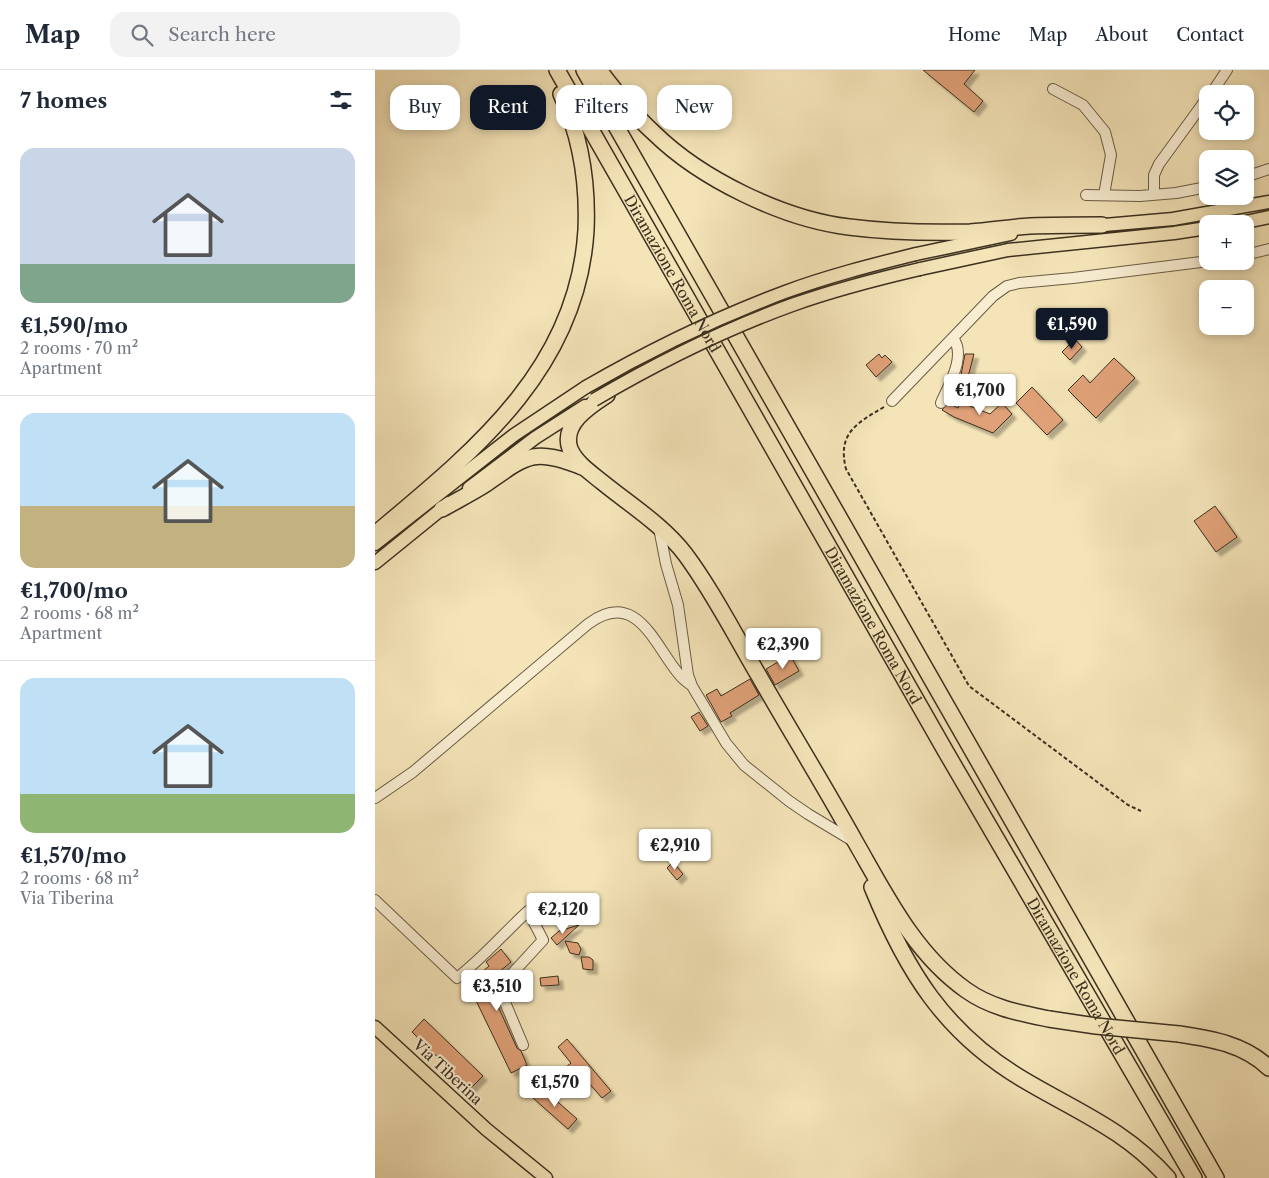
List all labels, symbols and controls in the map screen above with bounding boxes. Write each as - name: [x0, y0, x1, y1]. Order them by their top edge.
- search box: [110, 12, 460, 57]
- text: Map: [25, 20, 80, 49]
- icon: search: [128, 21, 156, 49]
- text: Search here: [168, 23, 276, 46]
- text: Home: [948, 24, 1001, 46]
- text: Map: [1029, 24, 1067, 46]
- text: About: [1095, 24, 1148, 46]
- text: Contact: [1176, 24, 1244, 46]
- chip: Buy: [390, 85, 460, 130]
- chip: Rent: [470, 85, 546, 130]
- chip: Filters: [556, 85, 647, 130]
- chip: New: [657, 85, 732, 130]
- map controls: [1199, 85, 1254, 335]
- button: locate: [1199, 85, 1254, 140]
- icon: filters: [327, 86, 355, 114]
- text: 7 homes: [20, 88, 107, 113]
- button: layers: [1199, 150, 1254, 205]
- icon: home: [143, 180, 233, 270]
- street label: Diramazione Roma Nord: [620, 191, 725, 355]
- button: +: [1199, 215, 1254, 270]
- button: −: [1199, 280, 1254, 335]
- pin: €1,590: [1031, 308, 1113, 350]
- text: €1,590/mo: [20, 313, 128, 338]
- text: €1,590: [1047, 314, 1097, 334]
- text: 2 rooms · 70 m²: [20, 338, 138, 358]
- text: Apartment: [20, 358, 102, 378]
- pin: €1,700: [939, 374, 1021, 416]
- text: €1,700: [955, 380, 1005, 400]
- icon: home: [143, 446, 233, 536]
- street label: Diramazione Roma Nord: [821, 543, 926, 707]
- text: €1,700/mo: [20, 578, 128, 603]
- text: 2 rooms · 68 m²: [20, 603, 139, 623]
- text: Apartment: [20, 623, 102, 643]
- pin: €2,390: [742, 628, 824, 670]
- text: €2,390: [757, 634, 809, 654]
- icon: home: [143, 711, 233, 801]
- pin: €2,910: [634, 828, 716, 871]
- text: €2,910: [650, 835, 700, 855]
- text: €1,570/mo: [20, 843, 126, 868]
- text: 2 rooms · 68 m²: [20, 868, 139, 888]
- text: Via Tiberina: [20, 888, 114, 908]
- pin: €2,120: [522, 892, 604, 935]
- street label: Diramazione Roma Nord: [1023, 894, 1129, 1058]
- text: €2,120: [538, 899, 588, 919]
- pin: €3,510: [456, 970, 538, 1012]
- text: €3,510: [472, 976, 522, 996]
- street label: Via Tiberina: [409, 1034, 487, 1109]
- pin: €1,570: [514, 1066, 596, 1108]
- text: €1,570: [530, 1072, 580, 1092]

